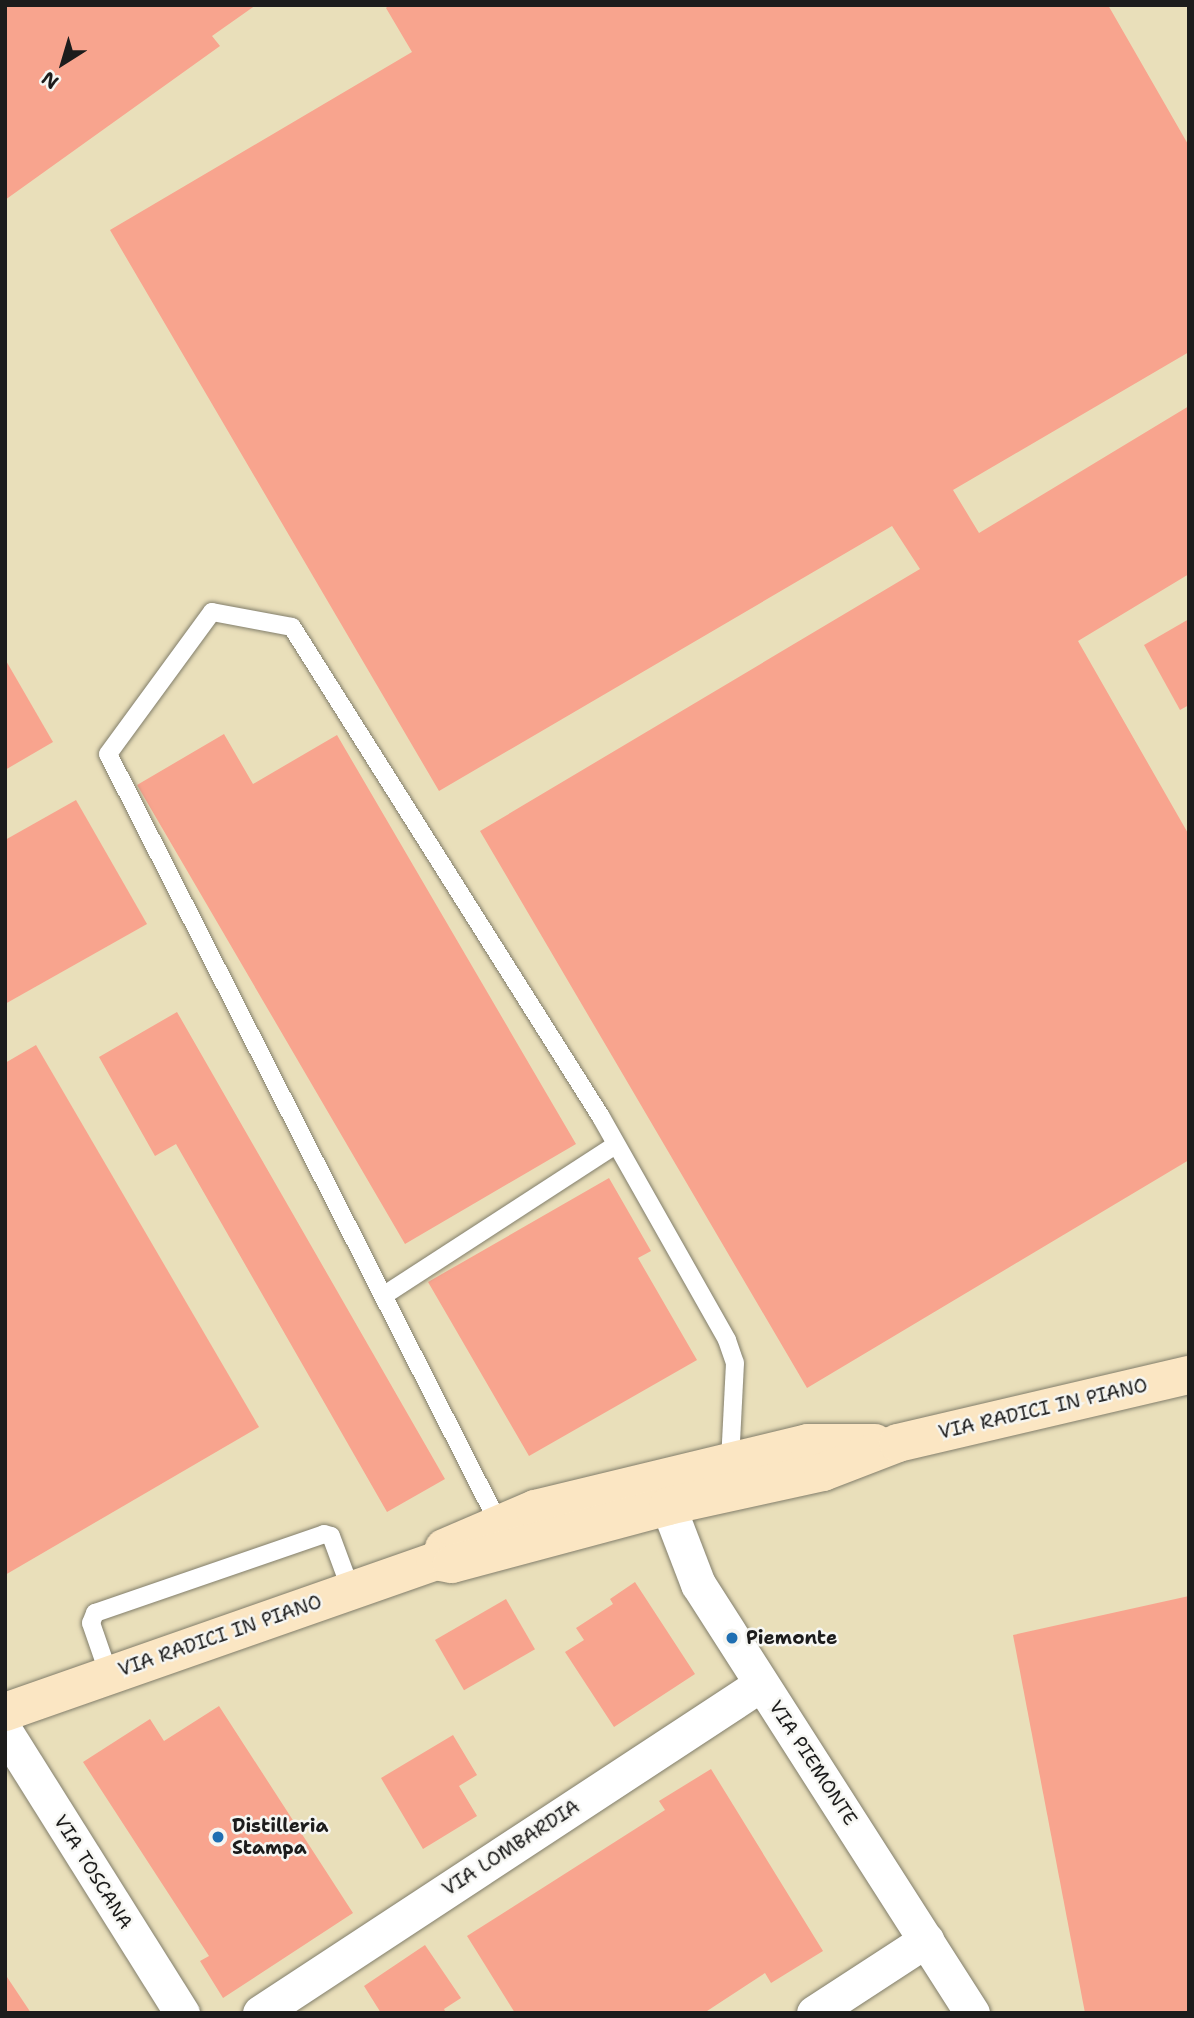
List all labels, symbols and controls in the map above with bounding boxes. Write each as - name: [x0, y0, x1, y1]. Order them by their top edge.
- north arrow: [28, 28, 98, 98]
- text: N: [37, 66, 64, 95]
- street label: VIA RADICI IN PIANO: [936, 1374, 1150, 1444]
- street label: VIA RADICI IN PIANO: [115, 1590, 325, 1682]
- place label: Piemonte: [746, 1627, 837, 1649]
- marker: Piemonte: [724, 1630, 740, 1646]
- street label: VIA PIEMONTE: [764, 1696, 862, 1830]
- street label: VIA LOMBARDIA: [438, 1795, 584, 1901]
- street label: VIA TOSCANA: [49, 1811, 137, 1933]
- place label: Distilleria Stampa: [232, 1815, 329, 1859]
- marker: Distilleria Stampa: [210, 1829, 226, 1845]

